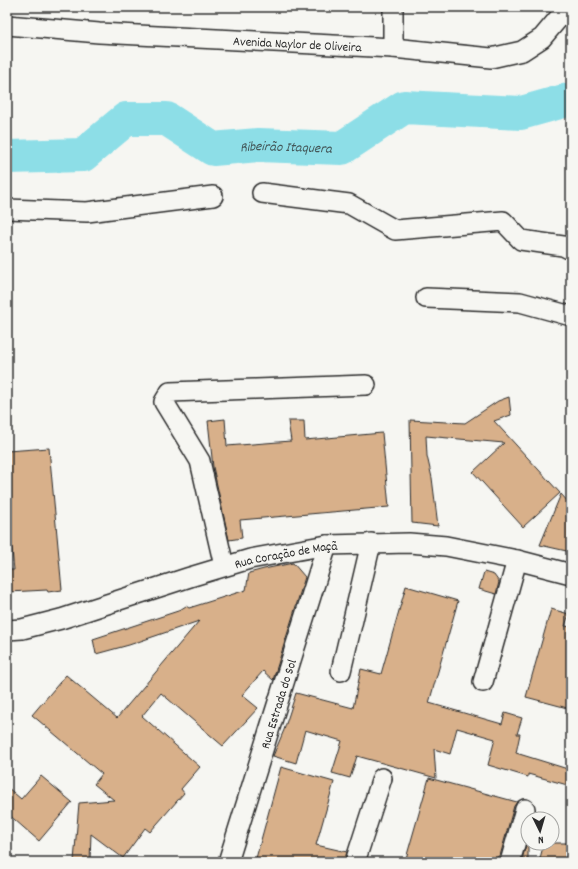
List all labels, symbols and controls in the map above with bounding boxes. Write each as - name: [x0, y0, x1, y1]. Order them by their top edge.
- street label: Avenida Naylor de Oliveira: [233, 33, 363, 58]
- water label: Ribeirão Itaquera: [239, 137, 334, 160]
- street label: Rua Coração de Maçã: [233, 538, 338, 575]
- street label: Rua Estrada do Sol: [257, 657, 303, 751]
- north arrow: [520, 811, 560, 851]
- text: N: [537, 831, 544, 847]

